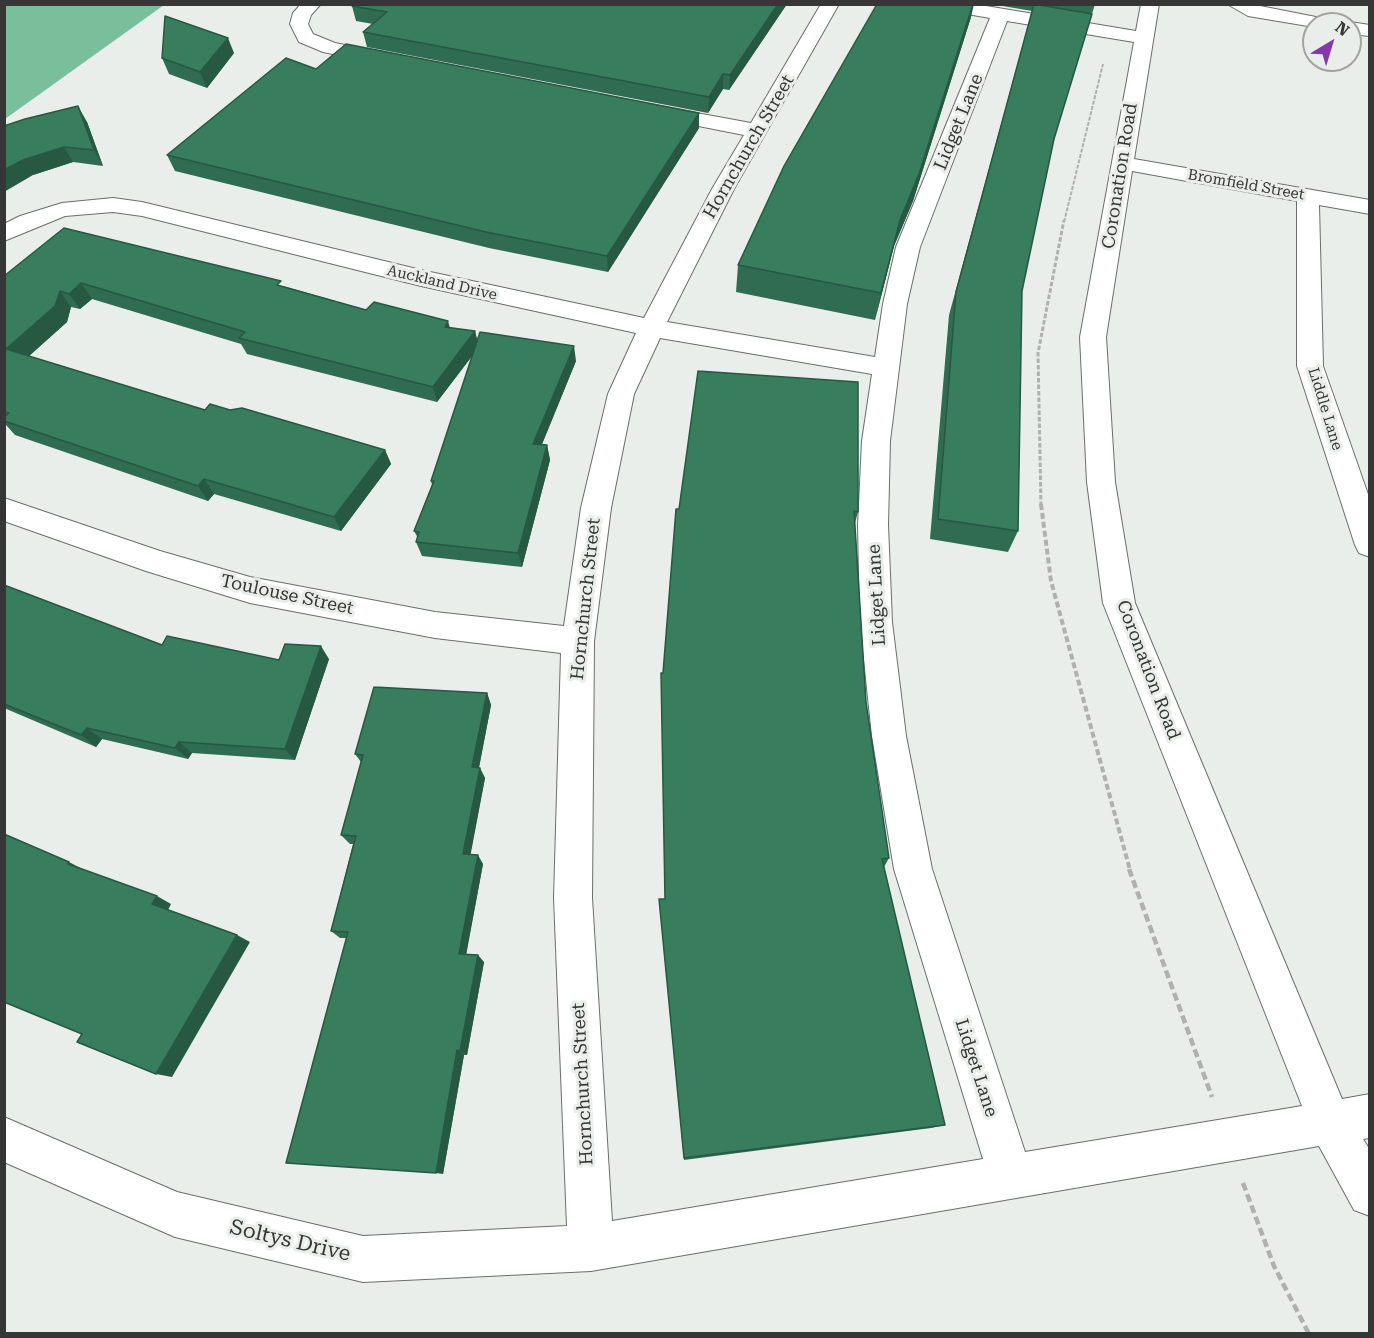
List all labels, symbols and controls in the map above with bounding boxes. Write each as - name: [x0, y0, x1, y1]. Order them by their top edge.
- north arrow: [1302, 12, 1362, 72]
- text: N: [1331, 18, 1353, 40]
- street label: Hornchurch Street: [699, 71, 799, 223]
- street label: Lidget Lane: [930, 71, 988, 173]
- street label: Coronation Road: [1098, 102, 1142, 250]
- street label: Bromfield Street: [1186, 166, 1306, 204]
- street label: Auckland Drive: [385, 262, 499, 304]
- street label: Liddle Lane: [1304, 366, 1346, 452]
- street label: Hornchurch Street: [567, 517, 605, 681]
- street label: Lidget Lane: [864, 544, 890, 646]
- street label: Toulouse Street: [218, 570, 356, 620]
- street label: Coronation Road: [1112, 597, 1184, 743]
- street label: Hornchurch Street: [568, 1002, 598, 1166]
- street label: Lidget Lane: [950, 1016, 1002, 1120]
- street label: Soltys Drive: [227, 1215, 353, 1267]

